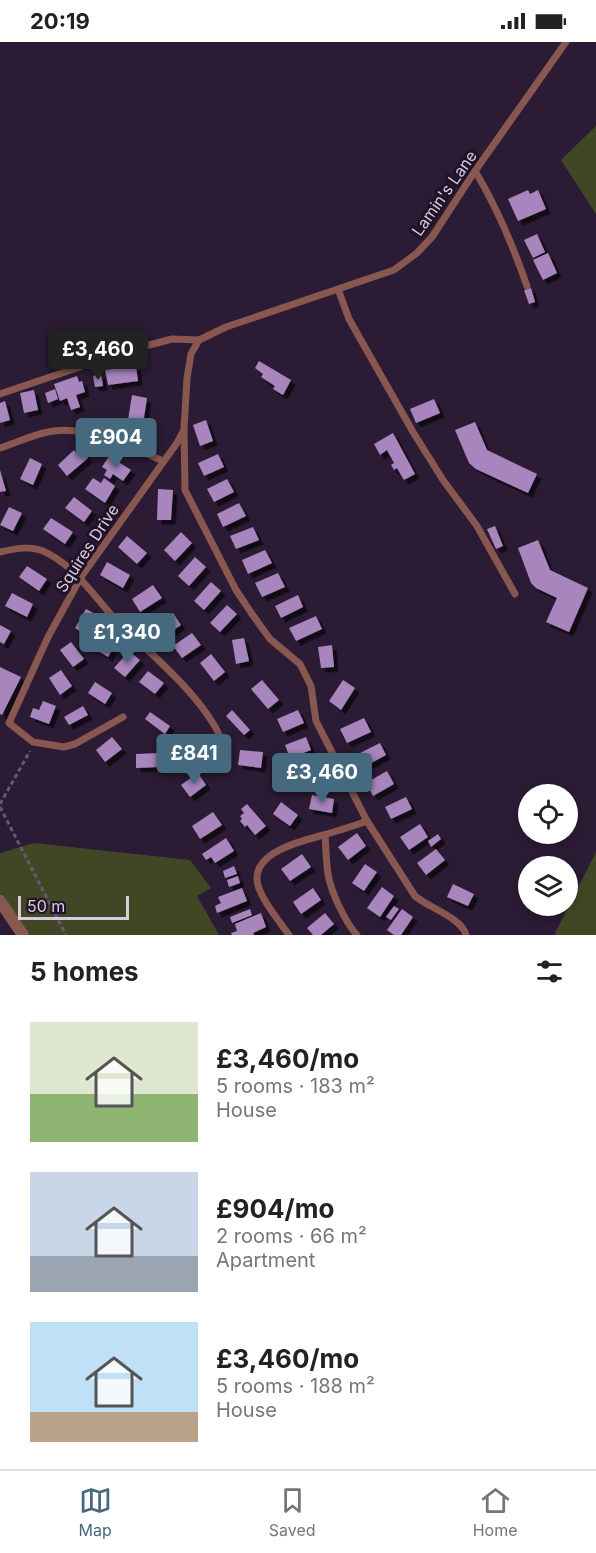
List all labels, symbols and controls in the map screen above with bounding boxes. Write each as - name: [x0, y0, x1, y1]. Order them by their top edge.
- text: 20:19: [30, 8, 90, 34]
- street label: Lamin's Lane: [407, 146, 481, 240]
- pin: £3,460: [49, 330, 147, 381]
- text: £3,460: [62, 337, 134, 361]
- pin: £904: [80, 418, 152, 469]
- text: £904: [90, 425, 142, 449]
- street label: Squires Drive: [51, 500, 123, 596]
- pin: £1,340: [78, 613, 176, 664]
- text: £1,340: [93, 620, 161, 644]
- pin: £841: [158, 734, 230, 785]
- text: £841: [170, 741, 218, 765]
- pin: £3,460: [273, 753, 371, 804]
- text: £3,460: [286, 760, 358, 784]
- map controls: [518, 784, 578, 916]
- button: locate: [518, 784, 578, 844]
- button: layers: [518, 856, 578, 916]
- scale bar: [18, 893, 129, 920]
- text: 50 m: [27, 896, 65, 916]
- icon: filters: [533, 955, 566, 988]
- text: 5 homes: [30, 956, 139, 987]
- text: £3,460/mo: [216, 1043, 359, 1074]
- icon: home: [78, 1046, 150, 1118]
- text: 5 rooms · 183 m²: [216, 1074, 375, 1098]
- text: House: [216, 1098, 277, 1122]
- text: £904/mo: [216, 1193, 334, 1224]
- icon: home: [78, 1196, 150, 1268]
- text: 2 rooms · 66 m²: [216, 1224, 367, 1248]
- text: Apartment: [216, 1248, 315, 1272]
- text: £3,460/mo: [216, 1343, 359, 1374]
- icon: home: [78, 1346, 150, 1418]
- text: 5 rooms · 188 m²: [216, 1374, 375, 1398]
- text: House: [216, 1398, 277, 1422]
- tab: Map: [79, 1484, 112, 1540]
- tab: Saved: [269, 1484, 316, 1540]
- tab: Home: [473, 1484, 517, 1540]

